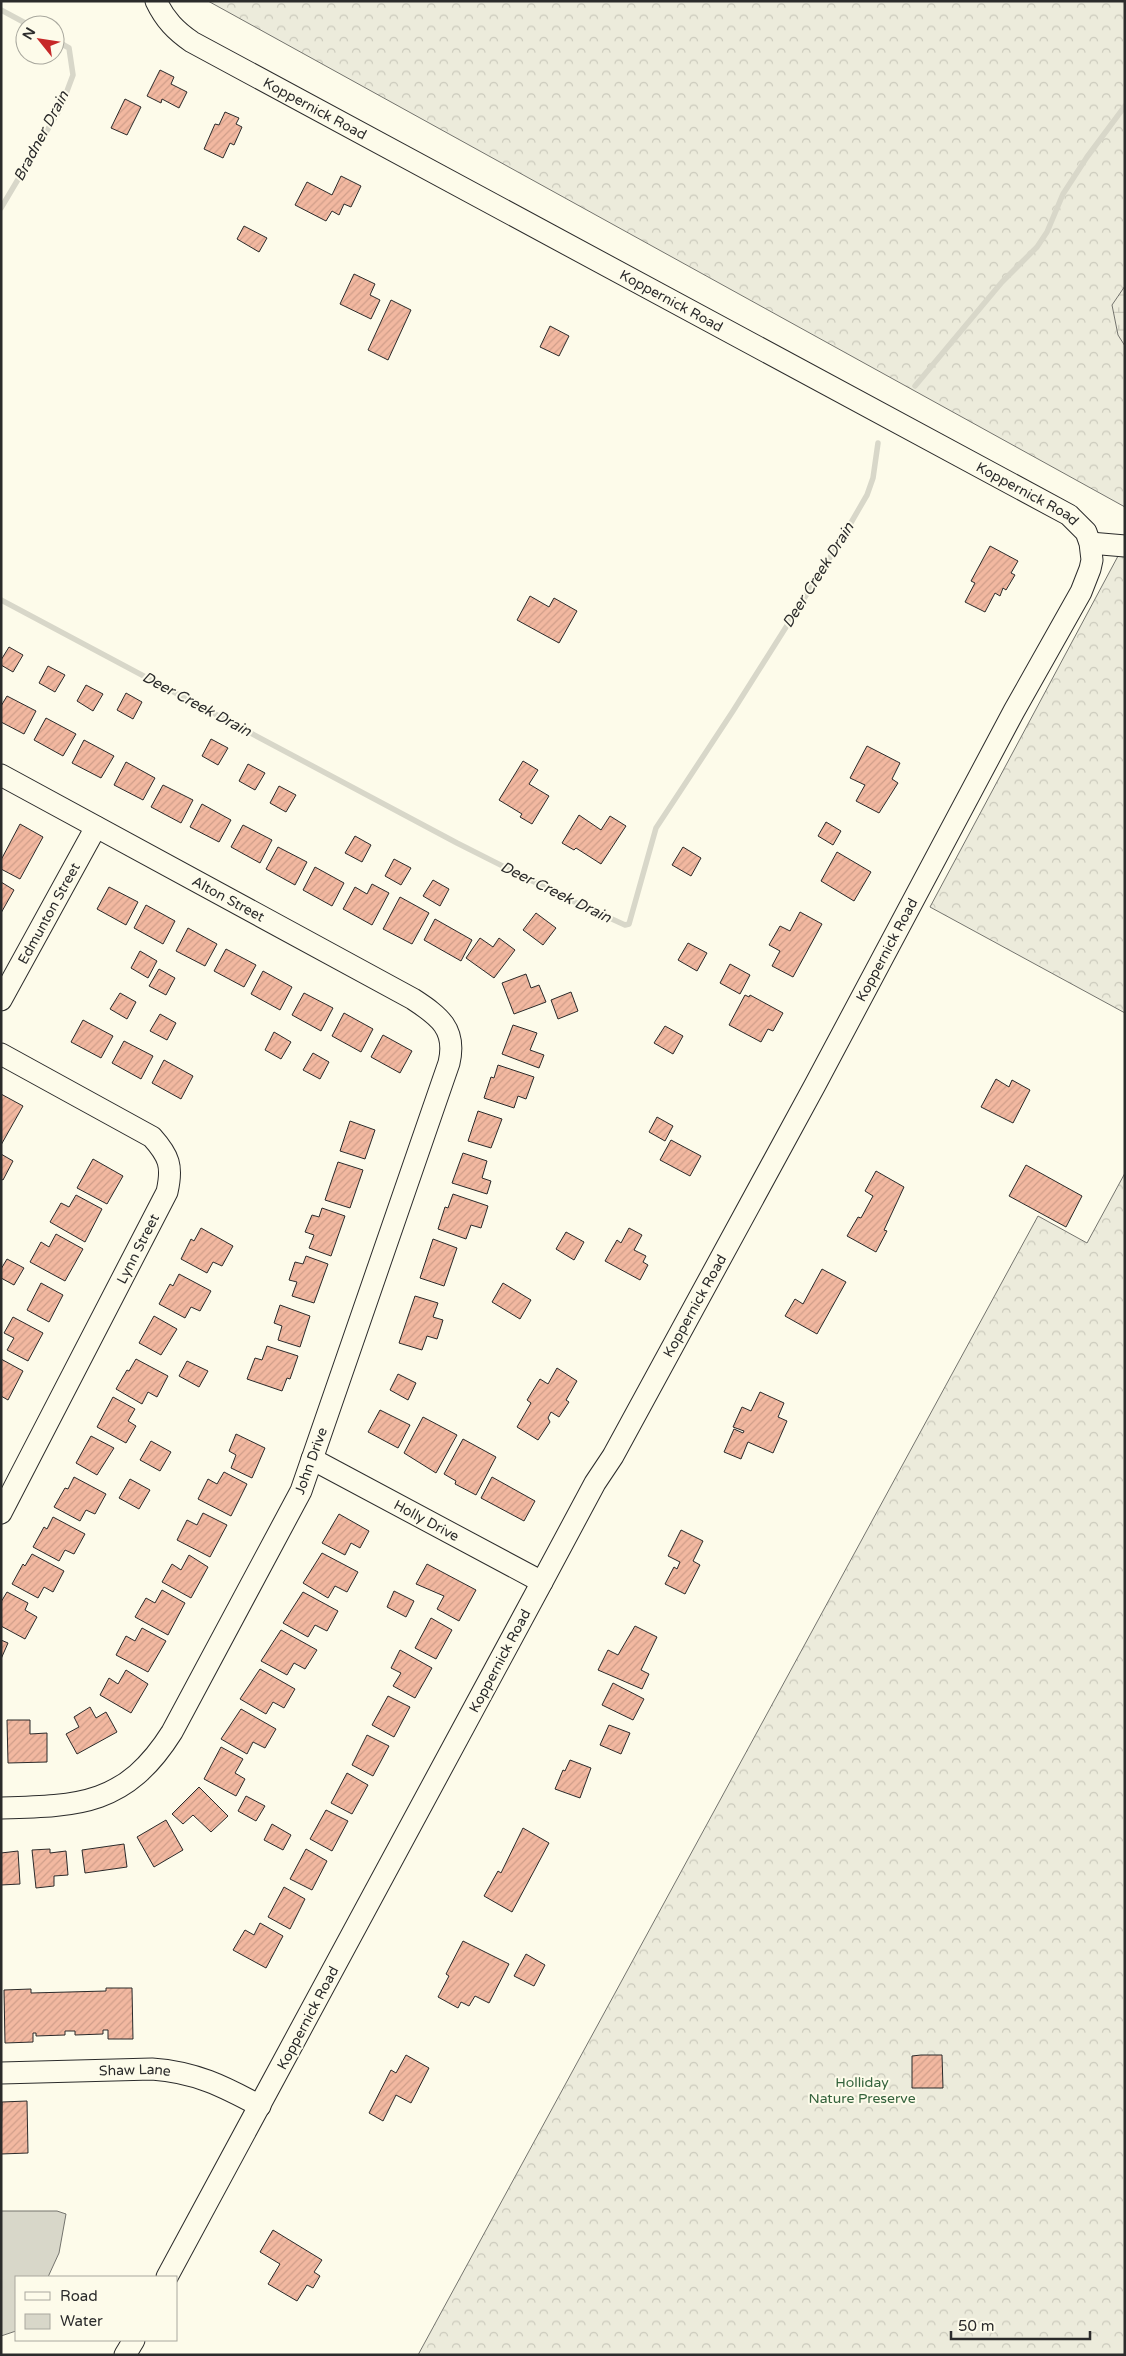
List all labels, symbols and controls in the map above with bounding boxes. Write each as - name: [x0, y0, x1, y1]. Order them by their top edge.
- north arrow: [15, 15, 65, 65]
- text: N: [19, 25, 39, 43]
- street label: Koppernick Road: [260, 74, 370, 143]
- water label: Bradner Drain: [10, 87, 73, 184]
- street label: Koppernick Road: [617, 266, 726, 335]
- street label: Koppernick Road: [973, 458, 1083, 529]
- water label: Deer Creek Drain: [778, 518, 858, 631]
- water label: Deer Creek Drain: [139, 668, 255, 741]
- water label: Deer Creek Drain: [498, 857, 615, 927]
- street label: Edmunton Street: [14, 859, 84, 967]
- street label: Alton Street: [189, 872, 268, 926]
- street label: Koppernick Road: [853, 895, 921, 1005]
- street label: Lynn Street: [113, 1211, 163, 1287]
- street label: Koppernick Road: [660, 1252, 730, 1360]
- street label: John Drive: [291, 1425, 331, 1497]
- street label: Holly Drive: [391, 1496, 462, 1545]
- street label: Koppernick Road: [466, 1606, 534, 1716]
- street label: Koppernick Road: [274, 1963, 342, 2073]
- street label: Shaw Lane: [99, 2060, 172, 2080]
- park label: Holliday Nature Preserve: [808, 2074, 916, 2107]
- legend: [15, 2276, 178, 2341]
- text: Road: [60, 2287, 98, 2305]
- scale bar: [951, 2308, 1090, 2340]
- text: Water: [60, 2312, 103, 2330]
- text: 50 m: [958, 2317, 995, 2335]

